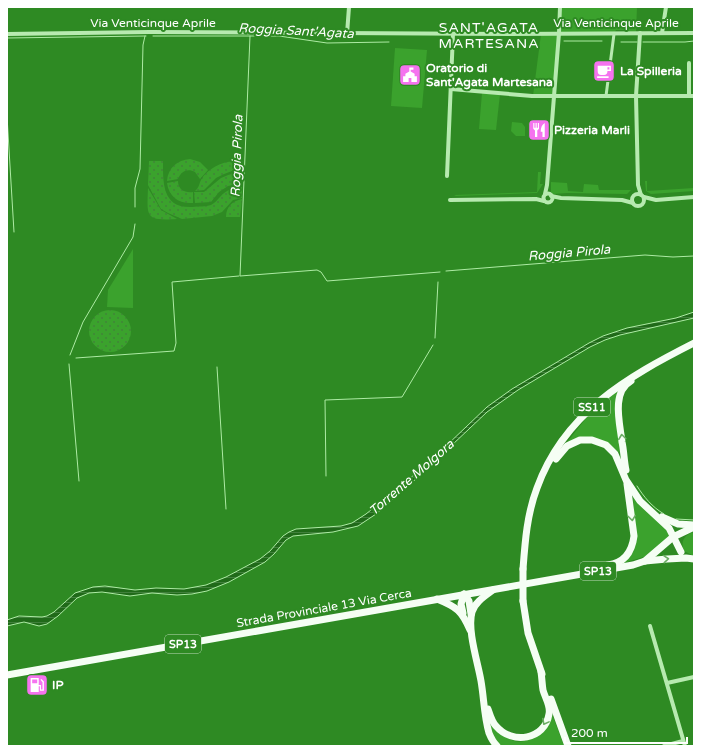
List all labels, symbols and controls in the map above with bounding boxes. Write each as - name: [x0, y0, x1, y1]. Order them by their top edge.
- street label: Via Venticinque Aprile: [90, 16, 216, 30]
- street label: Via Venticinque Aprile: [553, 16, 679, 30]
- district label: SANT'AGATA MARTESANA: [438, 19, 540, 52]
- water label: Roggia Sant'Agata: [238, 20, 355, 42]
- cafe icon: La Spilleria: [591, 58, 617, 84]
- place label: Oratorio di Sant'Agata Martesana: [426, 61, 553, 90]
- public building icon: Oratorio di Sant'Agata Martesana: [397, 62, 423, 88]
- place label: La Spilleria: [620, 64, 682, 79]
- water label: Roggia Pirola: [228, 114, 246, 198]
- restaurant icon: Pizzeria Marli: [526, 117, 552, 143]
- place label: Pizzeria Marli: [554, 123, 630, 137]
- water label: Roggia Pirola: [527, 241, 612, 265]
- road number: SS11: [574, 398, 610, 416]
- one-way arrow: [618, 434, 627, 440]
- water label: Torrente Molgora: [366, 436, 458, 519]
- one-way arrow: [627, 515, 636, 521]
- one-way arrow: [663, 555, 669, 564]
- road number: SP13: [580, 562, 616, 580]
- street label: Strada Provinciale 13 Via Cerca: [235, 586, 413, 630]
- road number: SP13: [165, 635, 201, 653]
- fuel station icon: IP: [24, 672, 50, 698]
- place label: IP: [52, 678, 63, 692]
- one-way arrow: [543, 718, 550, 726]
- scale bar: [565, 719, 687, 745]
- text: 200 m: [571, 726, 608, 740]

